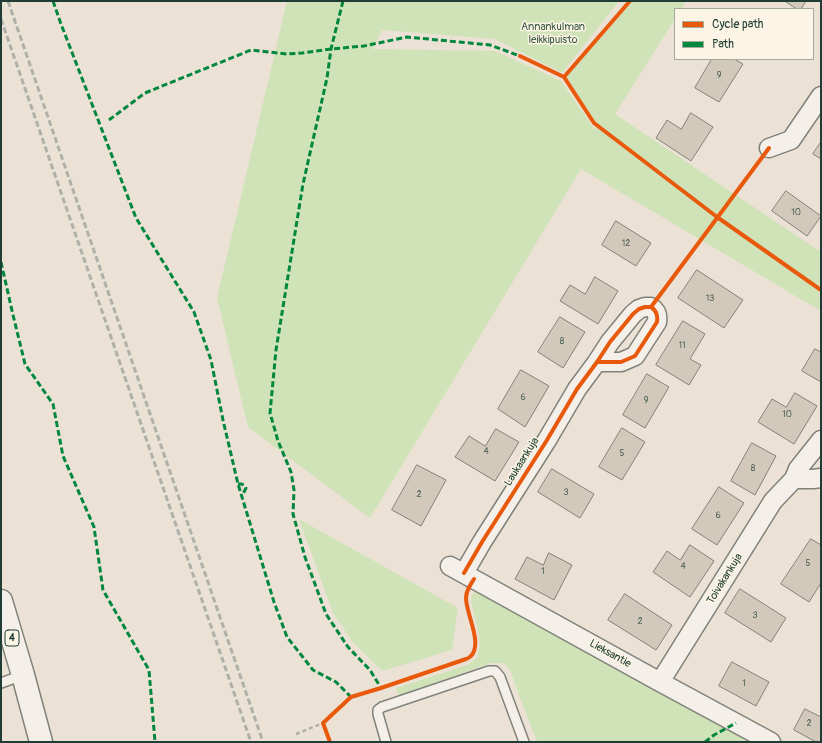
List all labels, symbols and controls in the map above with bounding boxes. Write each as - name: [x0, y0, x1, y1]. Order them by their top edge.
- legend: [674, 8, 814, 60]
- text: Cycle path: [712, 17, 763, 32]
- park label: Annankulman leikkipuisto: [521, 20, 585, 46]
- text: Path: [712, 37, 734, 52]
- house number: 9: [717, 71, 721, 81]
- house number: 10: [791, 208, 801, 218]
- house number: 12: [622, 239, 630, 249]
- house number: 13: [706, 294, 714, 304]
- house number: 8: [560, 337, 564, 347]
- house number: 11: [678, 341, 686, 351]
- house number: 6: [520, 393, 526, 403]
- house number: 9: [644, 396, 648, 406]
- house number: 10: [782, 410, 792, 420]
- street label: Laukaankuja: [502, 435, 542, 489]
- house number: 4: [483, 447, 489, 457]
- house number: 5: [620, 449, 624, 459]
- house number: 8: [751, 464, 755, 474]
- house number: 3: [563, 488, 569, 498]
- house number: 2: [416, 490, 422, 500]
- house number: 6: [715, 511, 721, 521]
- street label: Toivakankuja: [704, 551, 746, 607]
- house number: 5: [806, 559, 810, 569]
- house number: 4: [680, 562, 686, 572]
- house number: 1: [541, 567, 545, 577]
- house number: 3: [752, 611, 758, 621]
- house number: 2: [637, 617, 643, 627]
- road number: 4: [5, 630, 19, 646]
- street label: Lieksantie: [587, 637, 633, 671]
- house number: 1: [742, 679, 746, 689]
- house number: 2: [806, 719, 812, 729]

